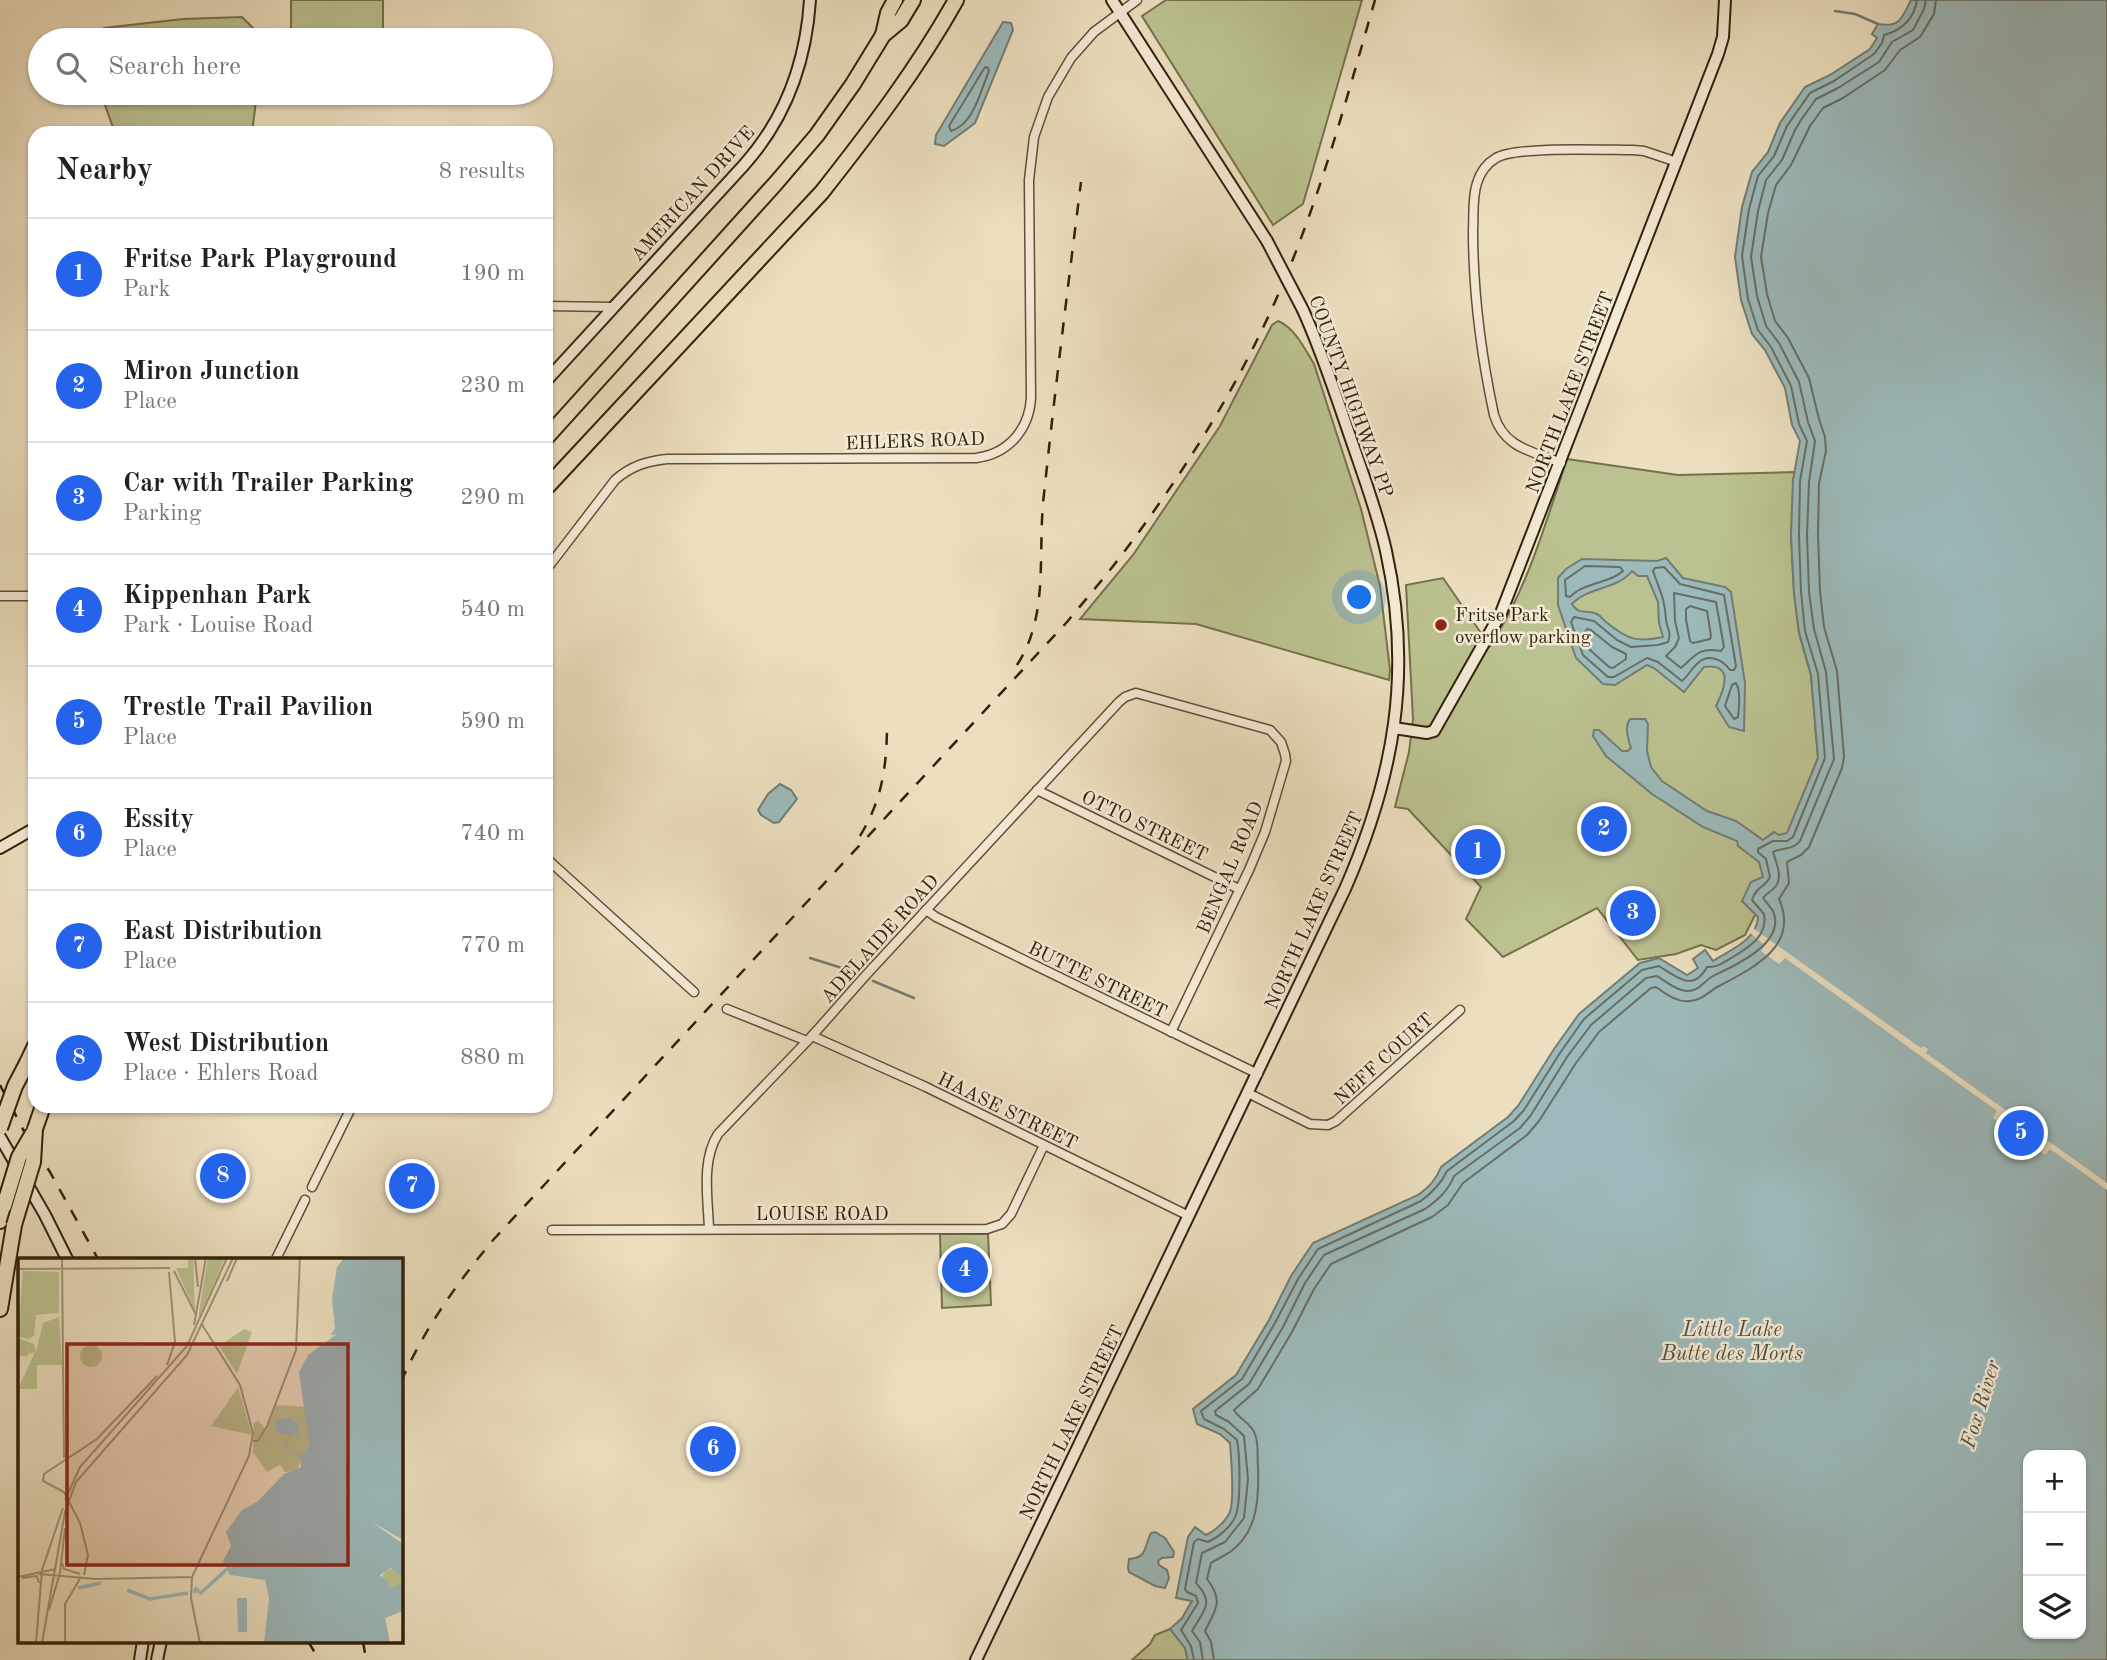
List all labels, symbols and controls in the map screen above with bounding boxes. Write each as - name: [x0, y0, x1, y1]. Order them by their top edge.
- search box: [28, 28, 553, 105]
- icon: search: [52, 48, 90, 86]
- text: Search here: [108, 54, 241, 80]
- street label: AMERICAN DRIVE: [628, 123, 759, 266]
- text: Nearby: [56, 156, 153, 186]
- text: 8 results: [439, 160, 525, 183]
- text: Fritse Park Playground: [123, 247, 397, 273]
- text: 1: [72, 262, 86, 285]
- text: 190 m: [460, 262, 525, 285]
- text: Park: [123, 278, 170, 301]
- street label: NORTH LAKE STREET: [1524, 290, 1619, 496]
- street label: COUNTY HIGHWAY PP: [1304, 293, 1395, 501]
- text: Miron Junction: [123, 359, 300, 385]
- text: 2: [72, 374, 86, 397]
- text: 230 m: [460, 374, 525, 397]
- text: Place: [123, 390, 177, 413]
- street label: EHLERS ROAD: [845, 431, 985, 454]
- text: Car with Trailer Parking: [123, 471, 413, 497]
- text: 3: [72, 486, 86, 509]
- text: 290 m: [460, 486, 525, 509]
- text: Parking: [123, 502, 201, 525]
- your location: [1342, 580, 1376, 614]
- text: Kippenhan Park: [123, 583, 311, 609]
- text: 4: [72, 598, 86, 621]
- text: 540 m: [460, 598, 525, 621]
- place label: Fritse Park overflow parking: [1455, 607, 1592, 648]
- text: Park · Louise Road: [123, 614, 313, 637]
- marker: Fritse Park overflow parking: [1433, 617, 1449, 633]
- text: Trestle Trail Pavilion: [123, 695, 373, 721]
- text: 5: [72, 710, 86, 733]
- text: 590 m: [460, 710, 525, 733]
- text: Place: [123, 726, 177, 749]
- street label: OTTO STREET: [1078, 789, 1210, 866]
- street label: BENGAL ROAD: [1195, 799, 1268, 937]
- pin: 2: [1581, 803, 1627, 855]
- text: Essity: [123, 807, 194, 833]
- street label: NORTH LAKE STREET: [1263, 809, 1368, 1013]
- text: 6: [72, 822, 86, 845]
- text: 740 m: [460, 822, 525, 845]
- pin: 1: [1455, 826, 1501, 878]
- text: Place: [123, 838, 177, 861]
- street label: ADELAIDE ROAD: [818, 872, 943, 1008]
- pin: 3: [1610, 887, 1656, 939]
- text: East Distribution: [123, 919, 323, 945]
- text: 7: [72, 934, 86, 957]
- text: 770 m: [460, 934, 525, 957]
- street label: BUTTE STREET: [1025, 939, 1169, 1023]
- text: Place: [123, 950, 177, 973]
- street label: NEFF COURT: [1331, 1011, 1438, 1109]
- text: West Distribution: [123, 1031, 329, 1057]
- text: 8: [72, 1046, 86, 1069]
- text: 880 m: [460, 1046, 525, 1069]
- text: Place · Ehlers Road: [123, 1062, 318, 1085]
- street label: HAASE STREET: [934, 1070, 1080, 1154]
- pin: 5: [1998, 1107, 2044, 1159]
- pin: 8: [200, 1150, 246, 1202]
- pin: 7: [389, 1160, 435, 1212]
- street label: LOUISE ROAD: [755, 1206, 889, 1225]
- pin: 4: [942, 1244, 988, 1296]
- inset map: [18, 1258, 402, 1642]
- water label: Little Lake Butte des Morts: [1660, 1320, 1803, 1365]
- street label: NORTH LAKE STREET: [1018, 1323, 1129, 1524]
- water label: Fox River: [1958, 1357, 2005, 1452]
- pin: 6: [690, 1423, 736, 1475]
- map controls: [2023, 1450, 2086, 1639]
- button: +: [2023, 1450, 2086, 1513]
- button: −: [2023, 1513, 2086, 1576]
- button: layers: [2023, 1576, 2086, 1639]

